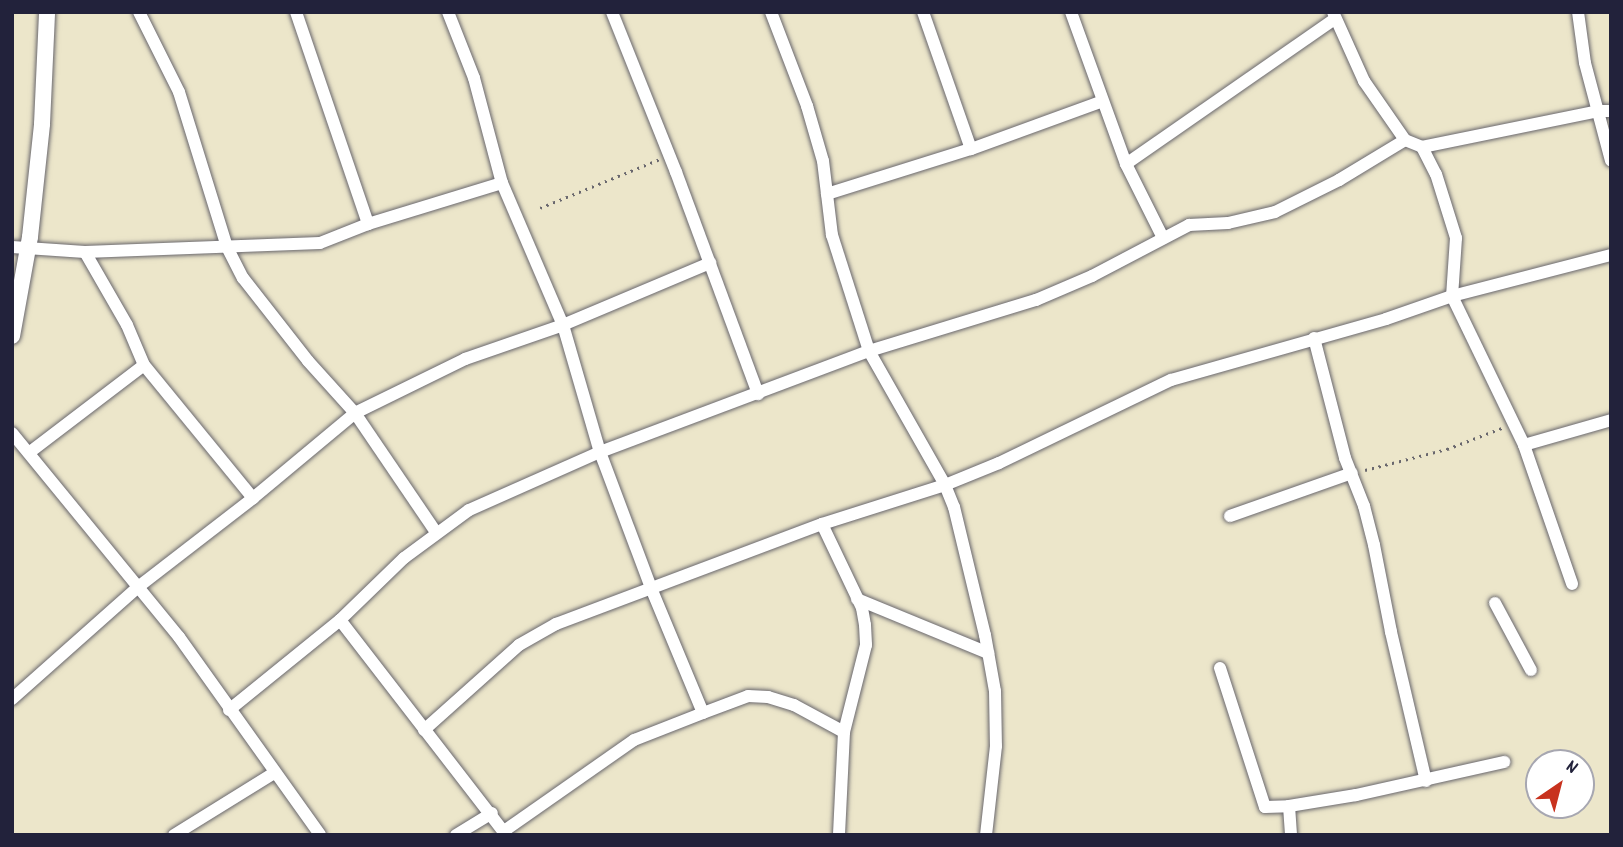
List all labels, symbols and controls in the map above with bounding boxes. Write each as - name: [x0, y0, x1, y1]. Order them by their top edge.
- north arrow: [1525, 749, 1595, 819]
- text: N: [1560, 754, 1583, 782]

